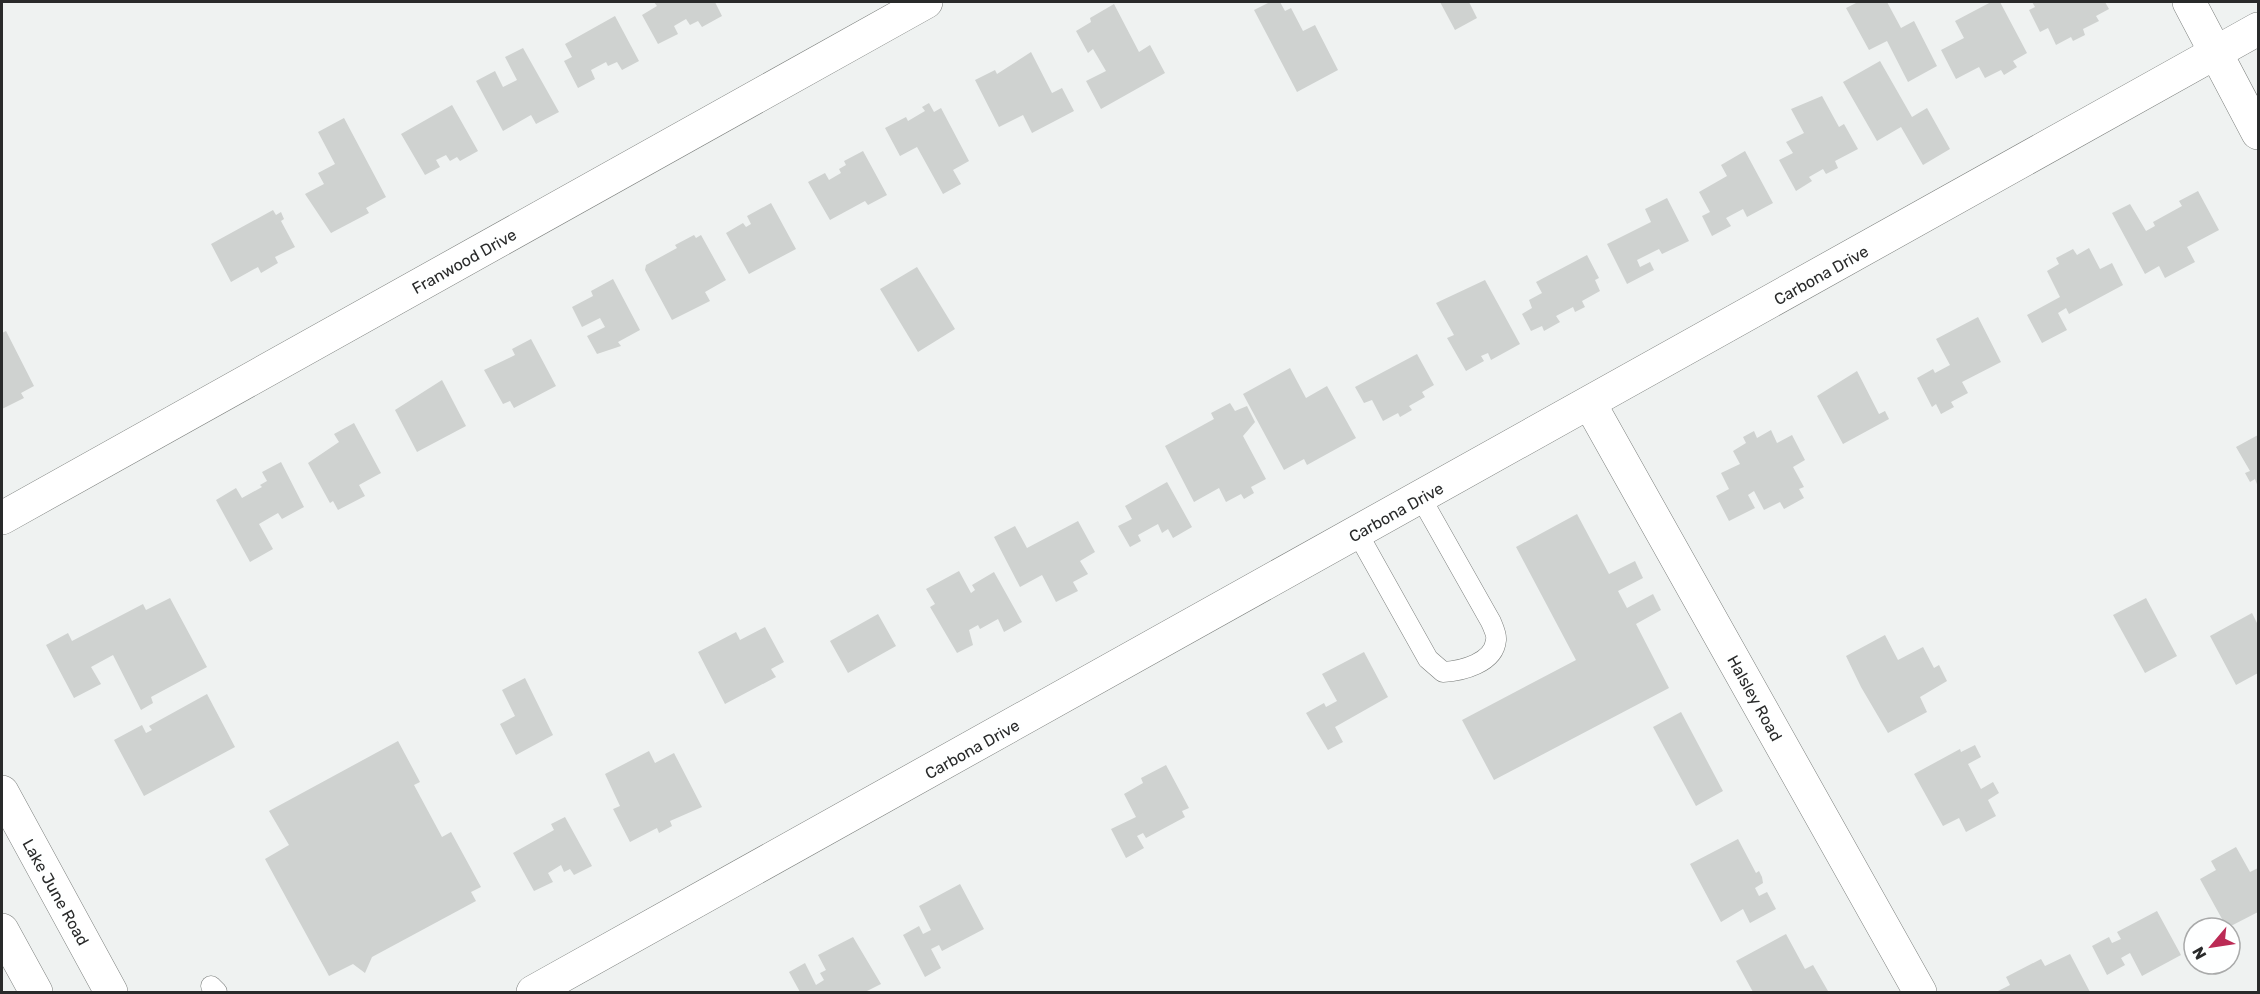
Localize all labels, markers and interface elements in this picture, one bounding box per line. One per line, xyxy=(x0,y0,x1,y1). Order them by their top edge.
street label: Franwood Drive xyxy=(409,225,520,298)
street label: Carbona Drive xyxy=(1771,242,1872,309)
street label: Carbona Drive xyxy=(1346,479,1447,546)
street label: Halsley Road xyxy=(1723,652,1786,744)
street label: Carbona Drive xyxy=(922,716,1023,783)
street label: Lake June Road xyxy=(18,836,93,949)
north arrow xyxy=(2182,916,2242,976)
text: N xyxy=(2188,943,2210,963)

